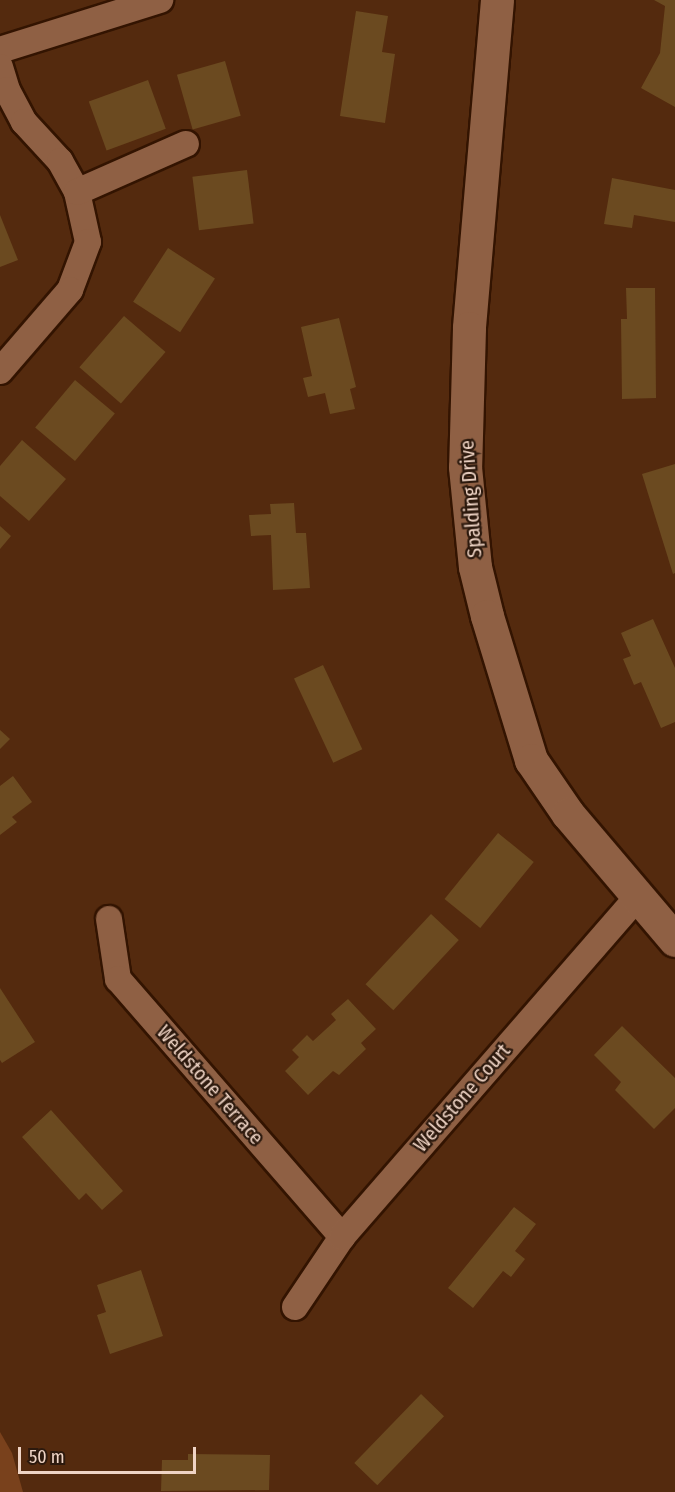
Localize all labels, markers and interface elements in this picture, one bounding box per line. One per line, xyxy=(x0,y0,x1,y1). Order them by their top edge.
street label: Spalding Drive xyxy=(455,439,487,559)
street label: Weldstone Terrace xyxy=(152,1020,268,1150)
street label: Weldstone Court xyxy=(409,1039,515,1157)
scale bar xyxy=(21,1435,200,1473)
text: 50 m xyxy=(29,1446,65,1468)

